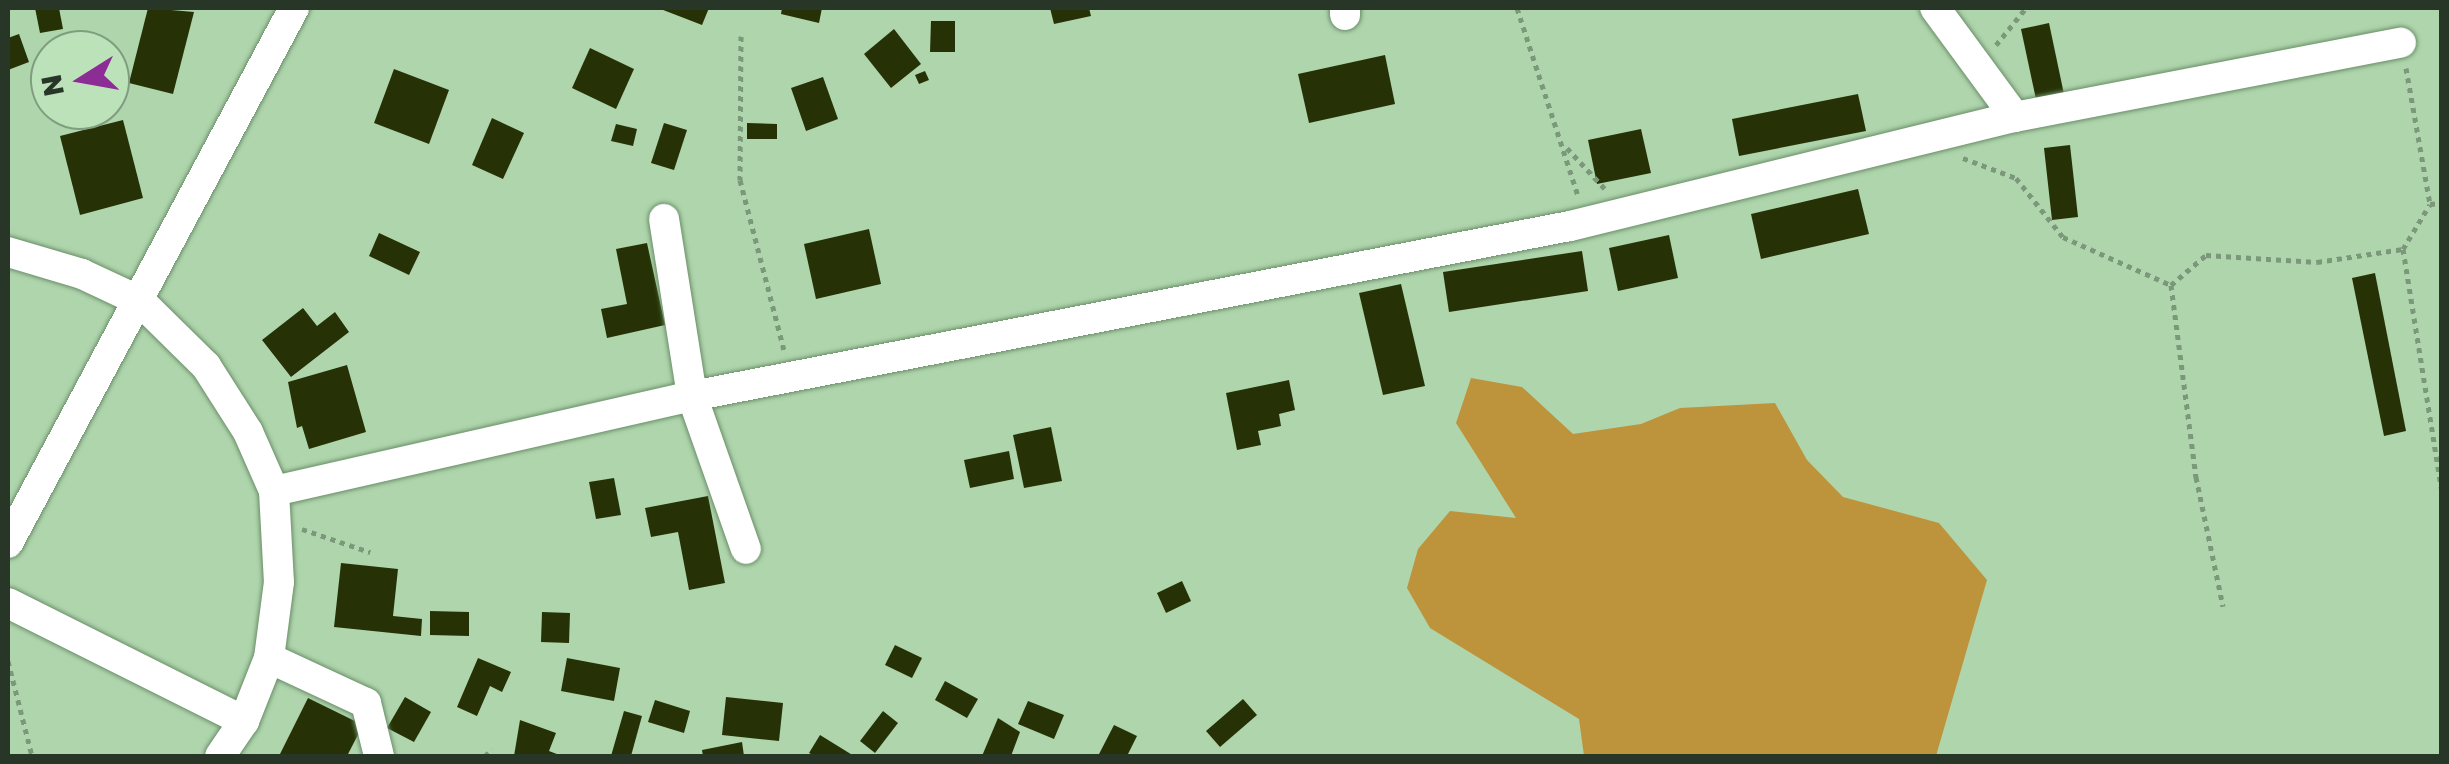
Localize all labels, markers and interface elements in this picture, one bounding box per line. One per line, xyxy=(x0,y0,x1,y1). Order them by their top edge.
north arrow xyxy=(30,30,130,130)
text: N xyxy=(34,72,70,99)

